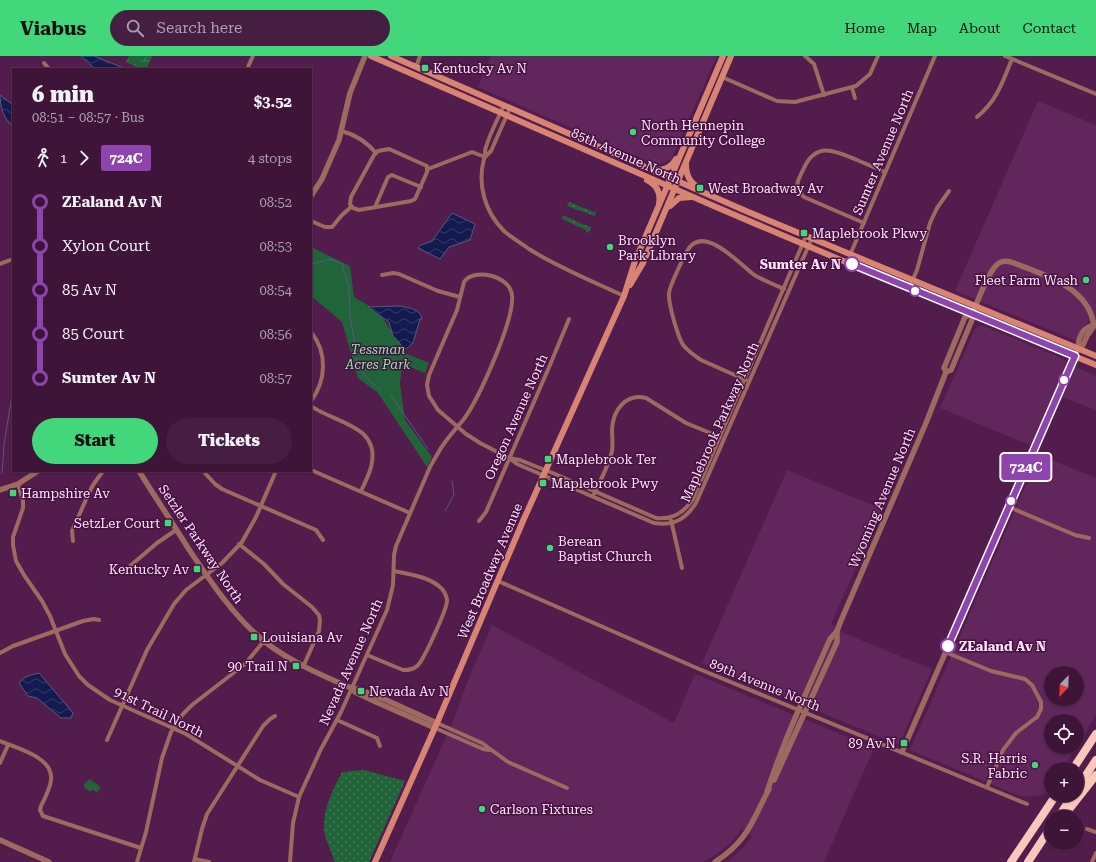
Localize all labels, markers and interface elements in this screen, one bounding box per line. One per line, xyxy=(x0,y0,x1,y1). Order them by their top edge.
search box xyxy=(110,10,390,46)
text: Viabus xyxy=(20,17,86,40)
icon: search xyxy=(124,17,146,39)
text: Search here xyxy=(156,19,242,37)
text: Home xyxy=(844,20,885,36)
text: Map xyxy=(907,20,937,36)
text: About xyxy=(959,20,1001,36)
text: Contact xyxy=(1023,20,1076,36)
place label: Kentucky Av N xyxy=(433,61,527,76)
marker: Kentucky Av N xyxy=(420,63,430,73)
text: 6 min xyxy=(32,82,94,107)
street label: Sumter Avenue North xyxy=(850,86,917,217)
text: $3.52 xyxy=(254,93,292,111)
text: 08:51 – 08:57 · Bus xyxy=(32,110,144,125)
place label: North Hennepin Community College xyxy=(641,118,765,148)
street label: 85th Avenue North xyxy=(569,125,684,187)
marker: North Hennepin Community College xyxy=(628,127,638,137)
icon: walk xyxy=(32,147,54,169)
icon: forward xyxy=(73,147,95,169)
text: 724C xyxy=(109,150,143,166)
text: 1 xyxy=(60,151,67,166)
text: 4 stops xyxy=(248,151,292,166)
place label: West Broadway Av xyxy=(708,181,824,196)
marker: West Broadway Av xyxy=(695,183,705,193)
text: ZEaland Av N xyxy=(62,193,162,211)
text: 08:52 xyxy=(260,195,292,210)
place label: Maplebrook Pkwy xyxy=(812,226,927,241)
marker: Maplebrook Pkwy xyxy=(799,228,809,238)
place label: Brooklyn Park Library xyxy=(618,233,696,263)
text: Xylon Court xyxy=(62,237,150,255)
text: 08:53 xyxy=(260,239,292,254)
marker: Brooklyn Park Library xyxy=(605,242,615,252)
marker: Sumter Av N xyxy=(844,256,860,272)
place label: Sumter Av N xyxy=(760,257,841,272)
place label: Fleet Farm Wash xyxy=(975,273,1079,288)
marker: Fleet Farm Wash xyxy=(1081,275,1091,285)
text: 85 Av N xyxy=(62,281,117,299)
text: 08:54 xyxy=(260,283,292,298)
unlabelled marker xyxy=(909,285,921,297)
text: 85 Court xyxy=(62,325,124,343)
text: 08:56 xyxy=(260,327,292,342)
street label: Maplebrook Parkway North xyxy=(678,339,762,504)
park label: Tessman Acres Park xyxy=(345,342,411,372)
street label: Oregon Avenue North xyxy=(481,351,551,482)
text: Sumter Av N xyxy=(62,369,156,387)
text: 08:57 xyxy=(260,371,292,386)
unlabelled marker xyxy=(1058,374,1070,386)
button: Start xyxy=(32,418,158,464)
button: Tickets xyxy=(166,418,292,464)
street label: Wyoming Avenue North xyxy=(846,425,919,570)
place label: Maplebrook Ter xyxy=(556,452,657,467)
marker: Maplebrook Ter xyxy=(543,454,553,464)
line badge: 724C xyxy=(998,454,1054,480)
text: 724C xyxy=(1009,459,1043,475)
place label: Maplebrook Pwy xyxy=(551,476,659,491)
marker: Maplebrook Pwy xyxy=(538,478,548,488)
street label: Setzler Parkway North xyxy=(156,482,247,607)
place label: Hampshire Av xyxy=(21,486,110,501)
marker: Hampshire Av xyxy=(8,488,18,498)
unlabelled marker xyxy=(1005,495,1017,507)
street label: West Broadway Avenue xyxy=(455,501,525,641)
place label: SetzLer Court xyxy=(74,516,160,531)
marker: SetzLer Court xyxy=(163,518,173,528)
place label: Berean Baptist Church xyxy=(558,534,653,564)
marker: Berean Baptist Church xyxy=(545,543,555,553)
place label: Kentucky Av xyxy=(109,562,189,577)
marker: Kentucky Av xyxy=(192,564,202,574)
street label: Nevada Avenue North xyxy=(316,596,386,728)
place label: Louisiana Av xyxy=(262,630,343,645)
marker: Louisiana Av xyxy=(249,632,259,642)
marker: ZEaland Av N xyxy=(940,638,956,654)
place label: ZEaland Av N xyxy=(959,639,1046,654)
street label: 89th Avenue North xyxy=(707,656,823,714)
place label: 90 Trail N xyxy=(227,659,288,674)
marker: 90 Trail N xyxy=(291,661,301,671)
north arrow xyxy=(1044,666,1084,706)
map controls xyxy=(1044,666,1084,850)
street label: 91st Trail North xyxy=(112,684,207,741)
place label: Nevada Av N xyxy=(369,684,449,699)
marker: Nevada Av N xyxy=(356,686,366,696)
button: locate xyxy=(1044,714,1084,754)
place label: 89 Av N xyxy=(848,736,896,751)
marker: 89 Av N xyxy=(899,738,909,748)
place label: S.R. Harris Fabric xyxy=(961,751,1027,781)
marker: S.R. Harris Fabric xyxy=(1030,760,1040,770)
button: + xyxy=(1044,762,1084,802)
place label: Carlson Fixtures xyxy=(490,802,593,817)
marker: Carlson Fixtures xyxy=(477,804,487,814)
button: − xyxy=(1044,810,1084,850)

